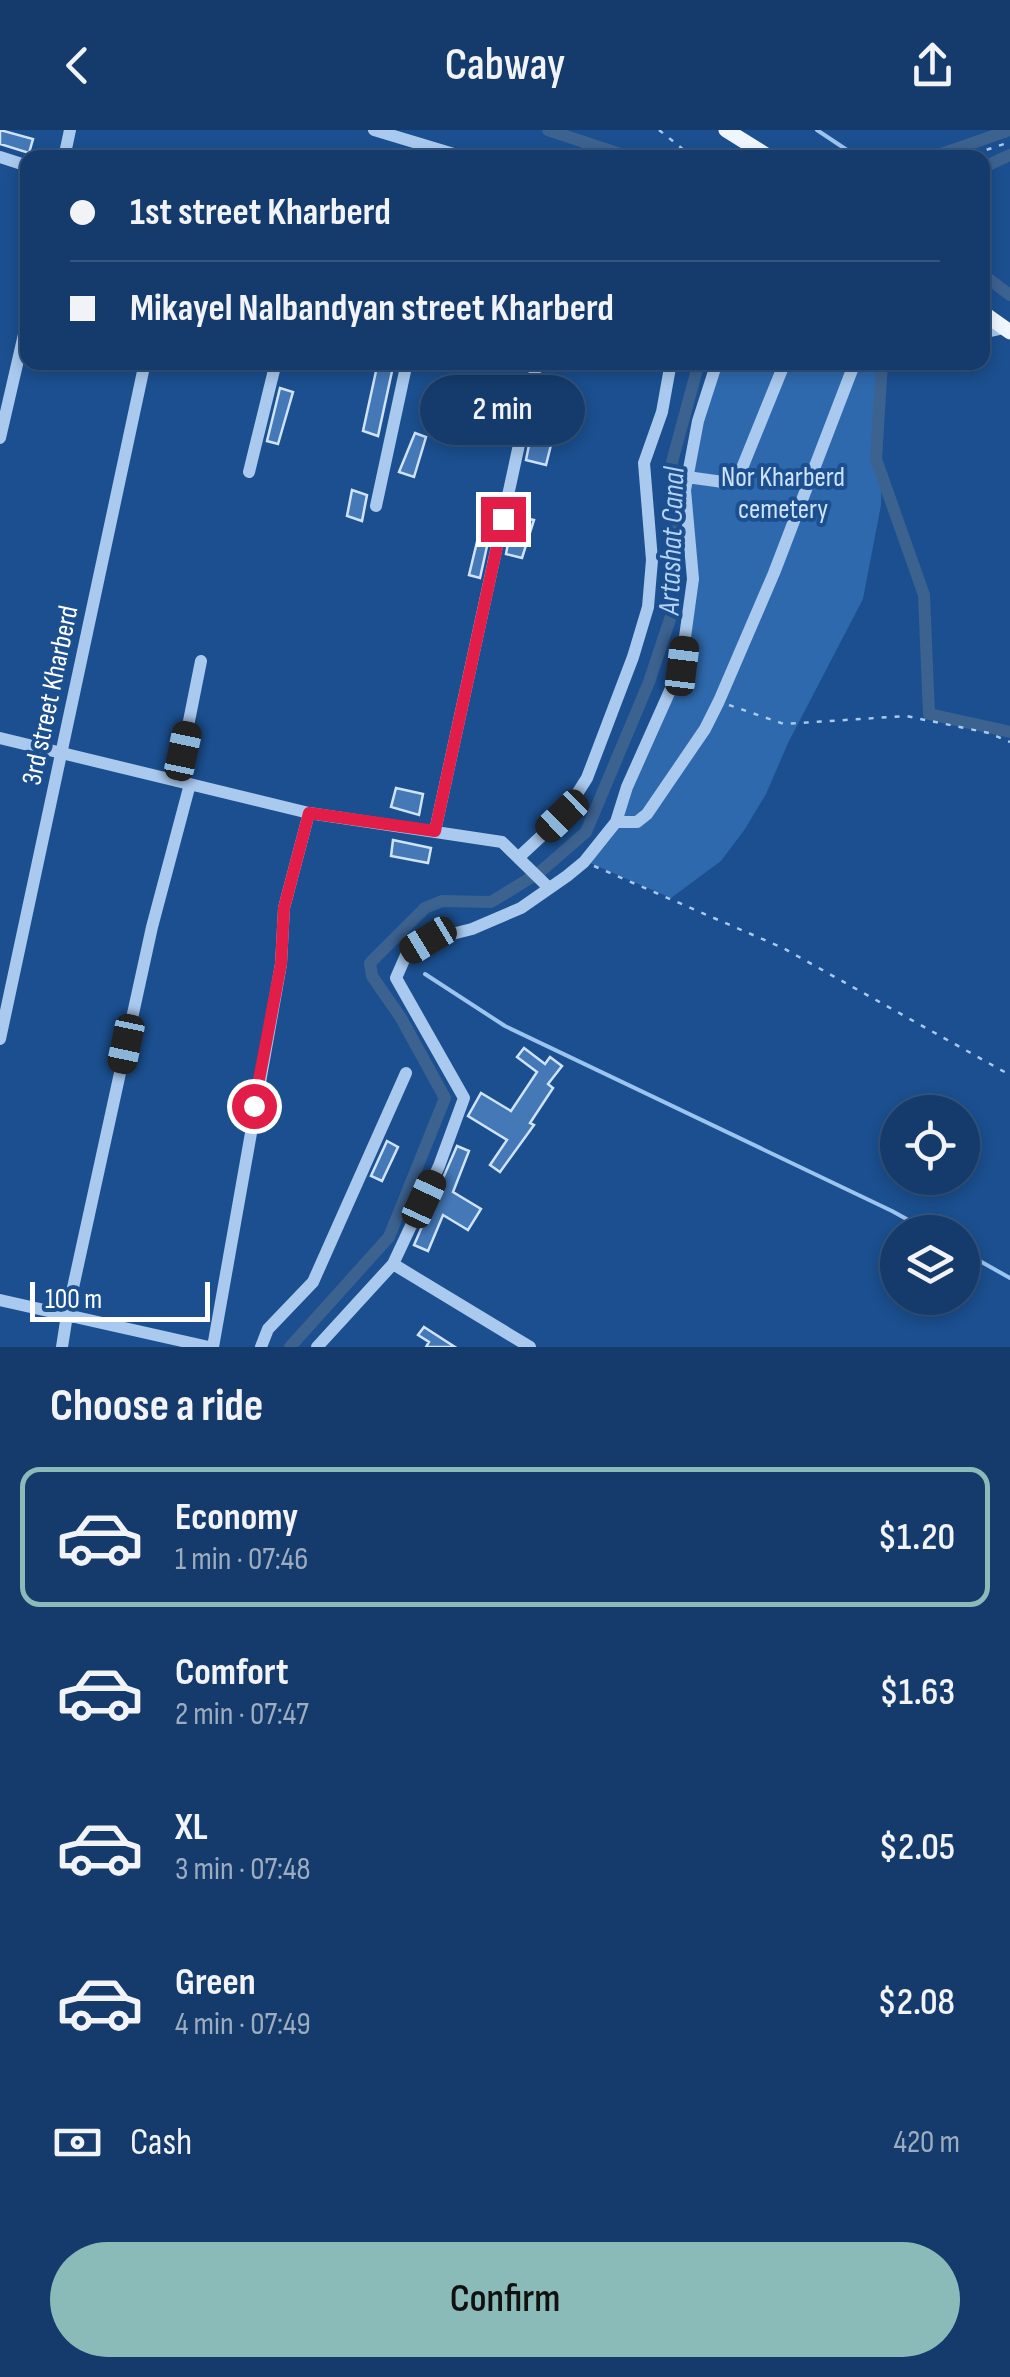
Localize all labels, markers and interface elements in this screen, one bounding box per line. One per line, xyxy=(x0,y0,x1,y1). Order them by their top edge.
icon: back xyxy=(50,38,105,93)
text: Cabway xyxy=(445,38,565,93)
icon: share xyxy=(905,38,960,93)
text: 1st street Kharberd xyxy=(130,190,391,235)
text: Mikayel Nalbandyan street Kharberd xyxy=(130,286,614,331)
callout: 2 min xyxy=(420,374,586,444)
text: 2 min xyxy=(473,390,532,429)
park label: Nor Kharberd cemetery xyxy=(721,461,845,526)
water label: Artashat Canal xyxy=(651,465,693,617)
route end xyxy=(481,497,526,542)
street label: 3rd street Kharberd xyxy=(15,603,86,788)
car xyxy=(663,634,701,698)
car xyxy=(162,719,204,783)
car xyxy=(530,784,594,848)
car xyxy=(395,912,461,968)
car xyxy=(105,1012,147,1076)
route start xyxy=(232,1084,277,1129)
map controls xyxy=(880,1095,980,1315)
button: locate xyxy=(880,1095,980,1195)
car xyxy=(398,1165,450,1233)
button: layers xyxy=(880,1215,980,1315)
scale bar xyxy=(30,1277,210,1322)
text: 100 m xyxy=(45,1283,102,1316)
text: Choose a ride xyxy=(50,1379,263,1434)
icon: car xyxy=(55,1492,145,1582)
text: Economy xyxy=(175,1495,298,1540)
text: $1.20 xyxy=(878,1515,955,1560)
text: 1 min · 07:46 xyxy=(175,1540,308,1579)
icon: car xyxy=(55,1647,145,1737)
text: Comfort xyxy=(175,1650,289,1695)
text: $1.63 xyxy=(879,1670,955,1715)
text: 2 min · 07:47 xyxy=(175,1695,309,1734)
icon: car xyxy=(55,1802,145,1892)
text: XL xyxy=(175,1805,208,1850)
text: $2.05 xyxy=(879,1825,955,1870)
text: 3 min · 07:48 xyxy=(175,1850,311,1889)
icon: car xyxy=(55,1957,145,2047)
text: Green xyxy=(175,1960,256,2005)
text: $2.08 xyxy=(877,1980,955,2025)
text: 4 min · 07:49 xyxy=(175,2005,311,2044)
icon: cash xyxy=(50,2115,105,2170)
text: Cash xyxy=(130,2120,192,2165)
text: 420 m xyxy=(893,2123,960,2162)
button: Confirm xyxy=(50,2242,960,2357)

